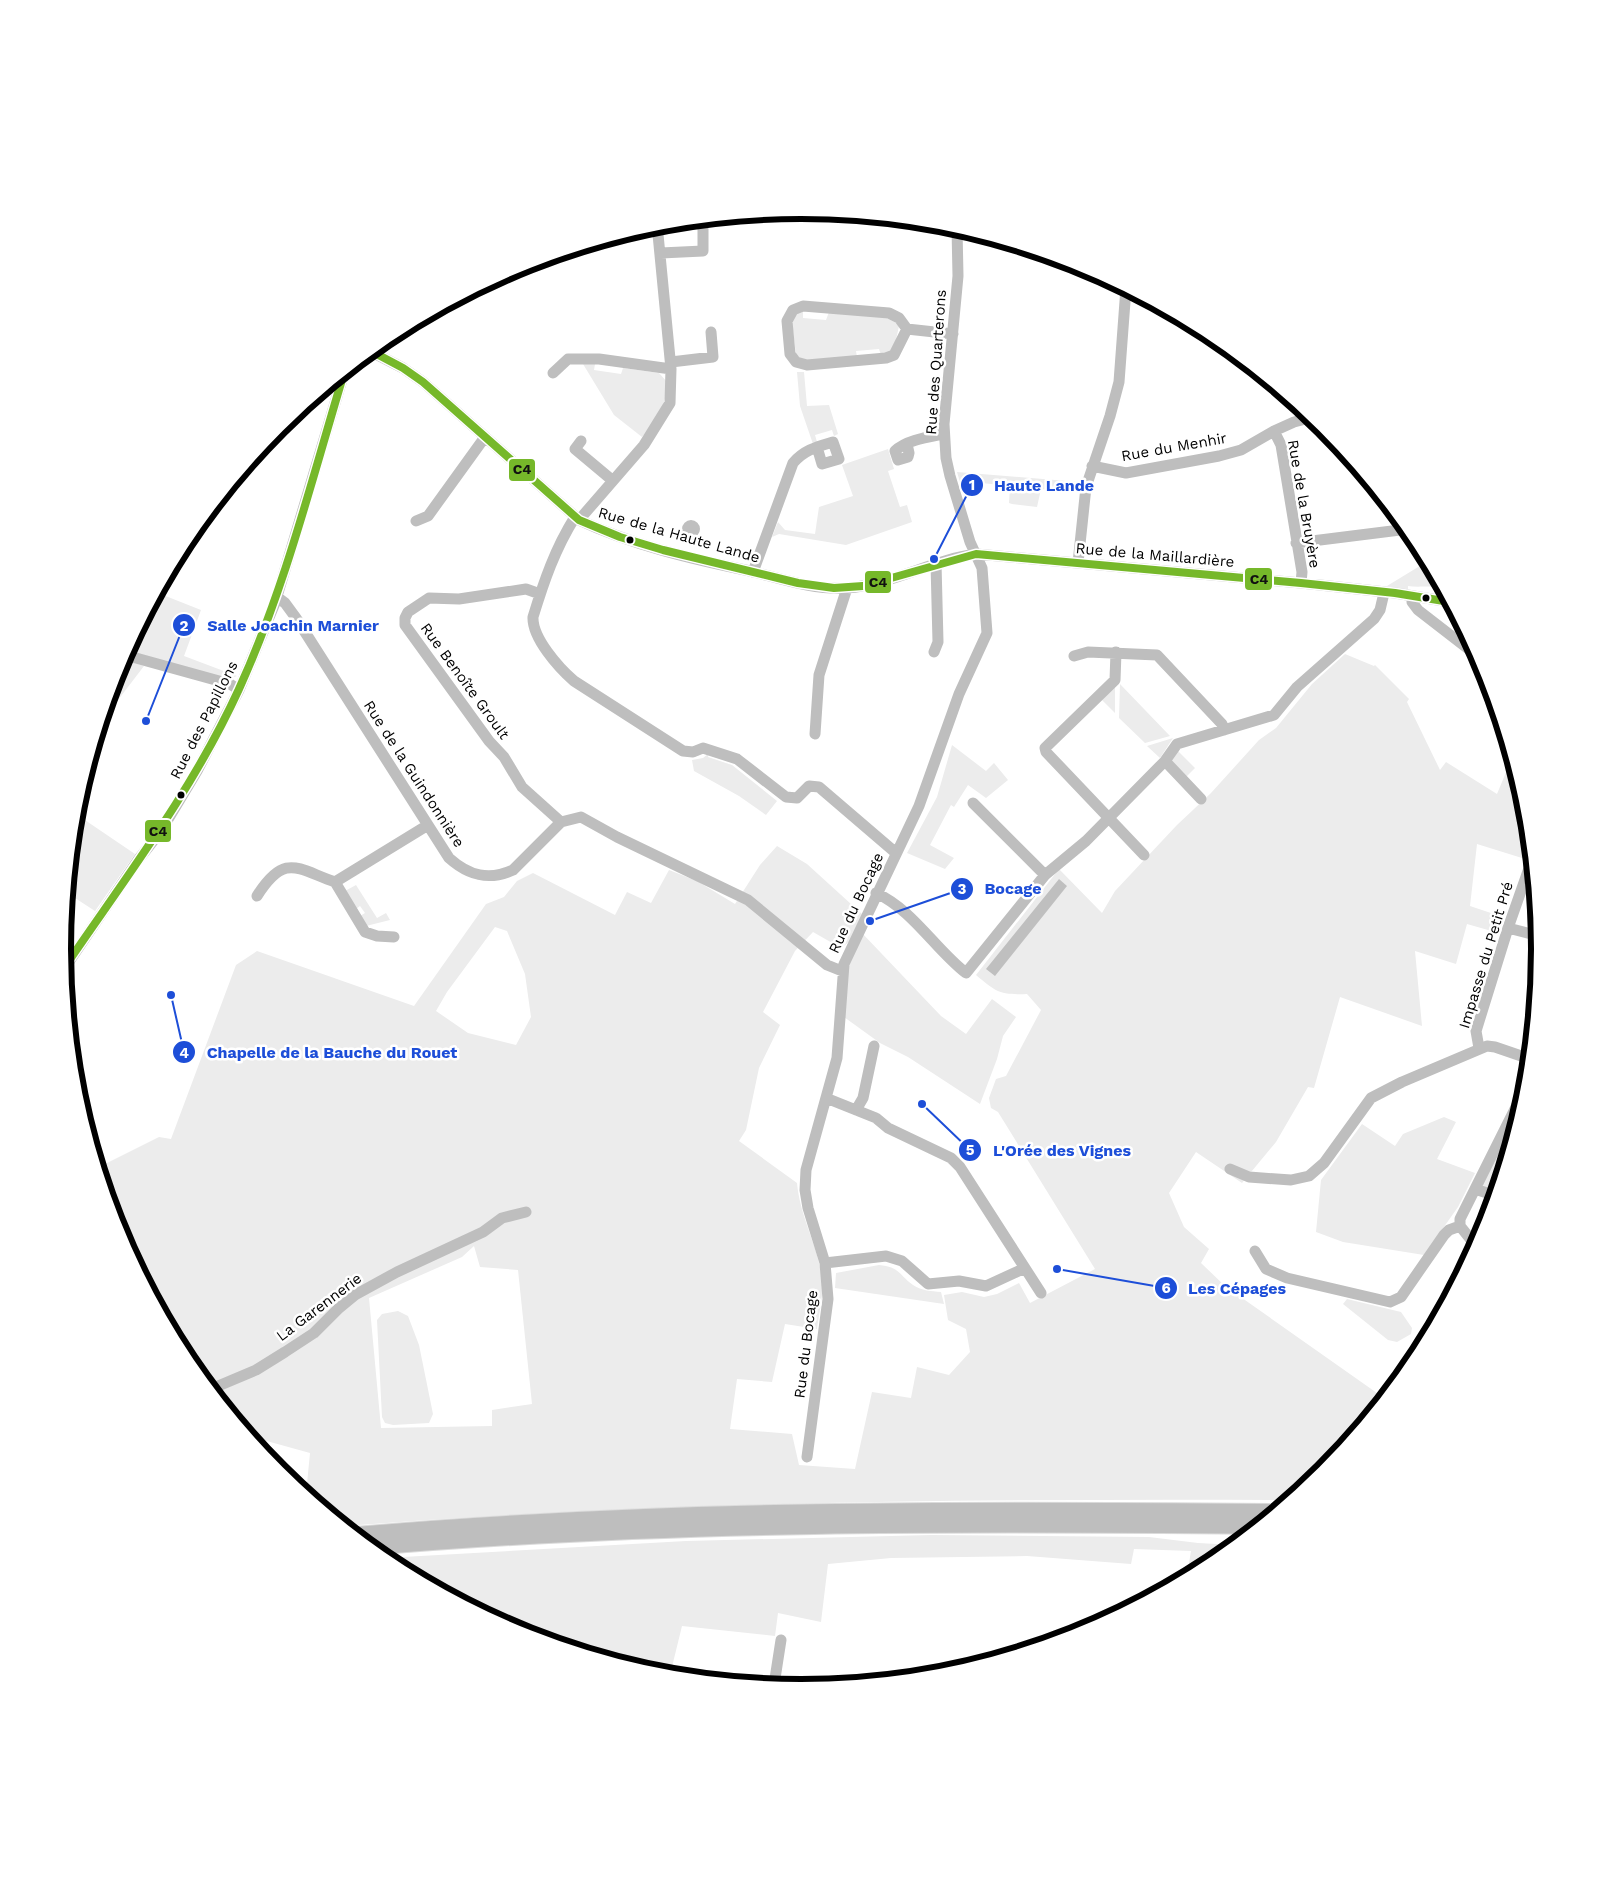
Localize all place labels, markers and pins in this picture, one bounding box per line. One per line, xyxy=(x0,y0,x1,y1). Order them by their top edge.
callout: Haute Lande xyxy=(959,469,1104,500)
unlabelled marker xyxy=(625,535,635,545)
unlabelled marker xyxy=(1421,593,1431,603)
callout: Salle Joachin Marnier xyxy=(172,610,389,641)
unlabelled marker xyxy=(176,790,186,800)
callout: Bocage xyxy=(949,873,1052,904)
callout: Chapelle de la Bauche du Rouet xyxy=(171,1037,467,1068)
callout: L'Orée des Vignes xyxy=(958,1135,1141,1166)
callout: Les Cépages xyxy=(1153,1273,1297,1304)

